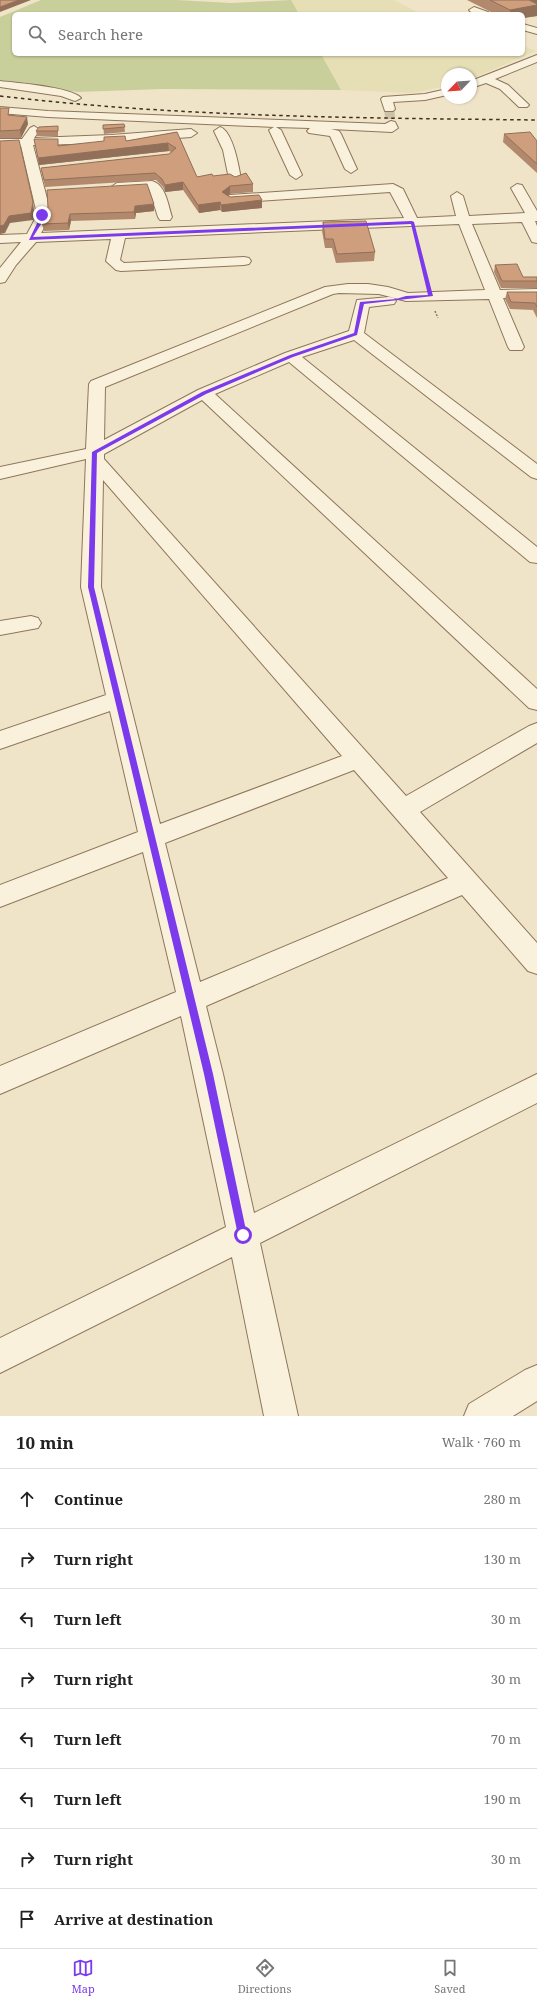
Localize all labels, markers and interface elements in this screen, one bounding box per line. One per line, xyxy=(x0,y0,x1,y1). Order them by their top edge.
search box xyxy=(12,12,525,56)
icon: search xyxy=(26,23,48,45)
text: Search here xyxy=(58,24,143,44)
north arrow xyxy=(441,68,477,104)
route end xyxy=(33,206,51,224)
route start xyxy=(234,1226,252,1244)
text: 10 min xyxy=(16,1431,74,1454)
text: Walk · 760 m xyxy=(442,1433,521,1451)
icon: ahead xyxy=(16,1488,38,1510)
text: Continue xyxy=(54,1489,123,1509)
text: 280 m xyxy=(484,1490,521,1508)
icon: right xyxy=(16,1548,38,1570)
text: Turn right xyxy=(54,1549,133,1569)
text: 130 m xyxy=(484,1550,521,1568)
icon: left xyxy=(16,1608,38,1630)
text: Turn left xyxy=(54,1609,122,1629)
text: 30 m xyxy=(491,1610,521,1628)
icon: right xyxy=(16,1668,38,1690)
text: Turn right xyxy=(54,1669,133,1689)
text: 30 m xyxy=(491,1670,521,1688)
icon: left xyxy=(16,1728,38,1750)
text: Turn left xyxy=(54,1729,122,1749)
text: 70 m xyxy=(491,1730,521,1748)
icon: left xyxy=(16,1788,38,1810)
text: Turn left xyxy=(54,1789,122,1809)
text: 190 m xyxy=(484,1790,521,1808)
icon: right xyxy=(16,1848,38,1870)
text: Turn right xyxy=(54,1849,133,1869)
text: 30 m xyxy=(491,1850,521,1868)
icon: arrive xyxy=(16,1908,38,1930)
text: Arrive at destination xyxy=(54,1909,213,1929)
tab: Map xyxy=(71,1957,95,1996)
tab: Directions xyxy=(238,1957,291,1996)
tab: Saved xyxy=(434,1957,466,1996)

